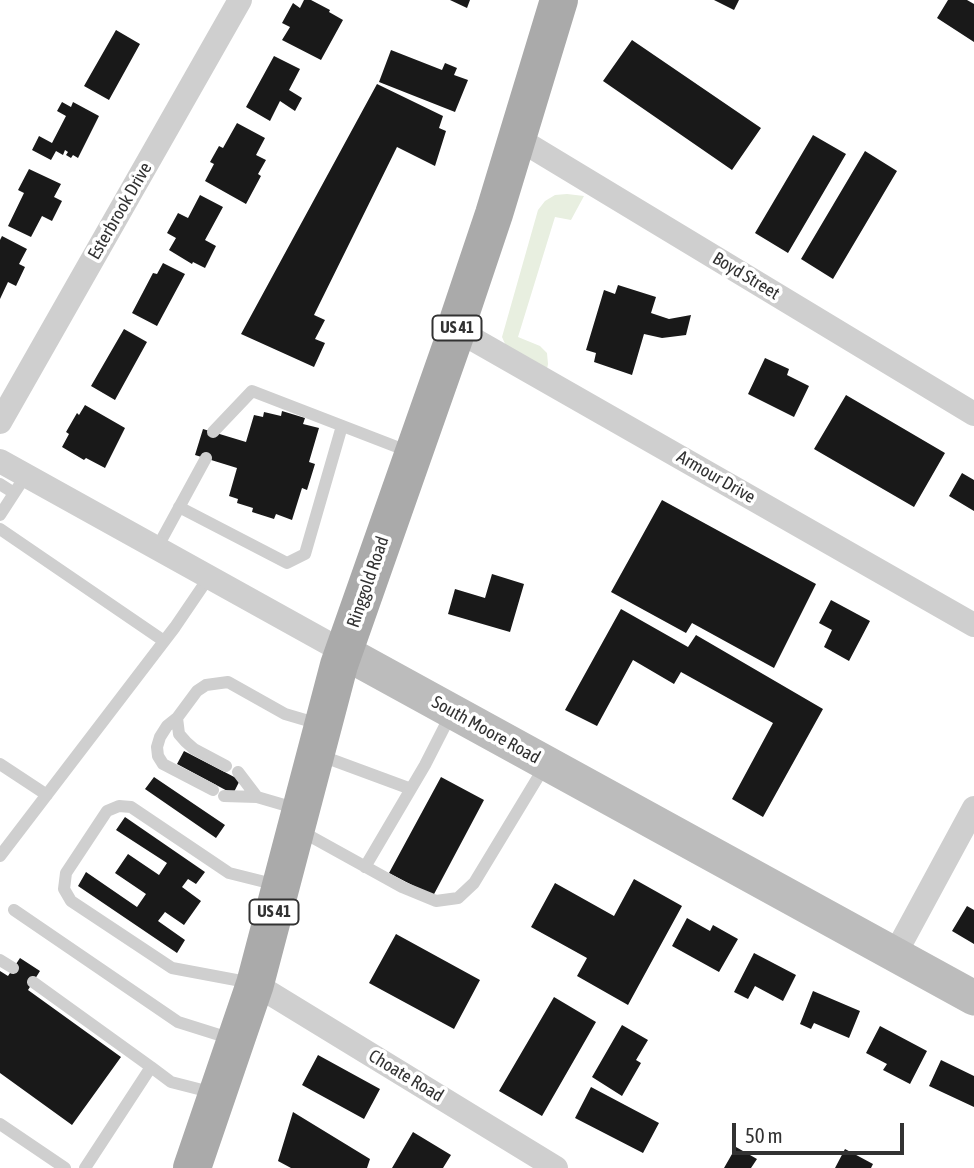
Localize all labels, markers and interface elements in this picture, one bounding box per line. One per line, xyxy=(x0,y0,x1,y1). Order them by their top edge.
street label: Esterbrook Drive xyxy=(83,159,157,263)
street label: Boyd Street xyxy=(708,248,784,304)
road number: US 41 xyxy=(433,316,482,340)
street label: Armour Drive xyxy=(673,446,759,508)
street label: Ringgold Road xyxy=(342,534,394,630)
street label: South Moore Road xyxy=(428,691,544,769)
road number: US 41 xyxy=(250,900,298,924)
street label: Choate Road xyxy=(365,1045,447,1107)
scale bar xyxy=(736,1108,908,1152)
text: 50 m xyxy=(745,1123,783,1147)

